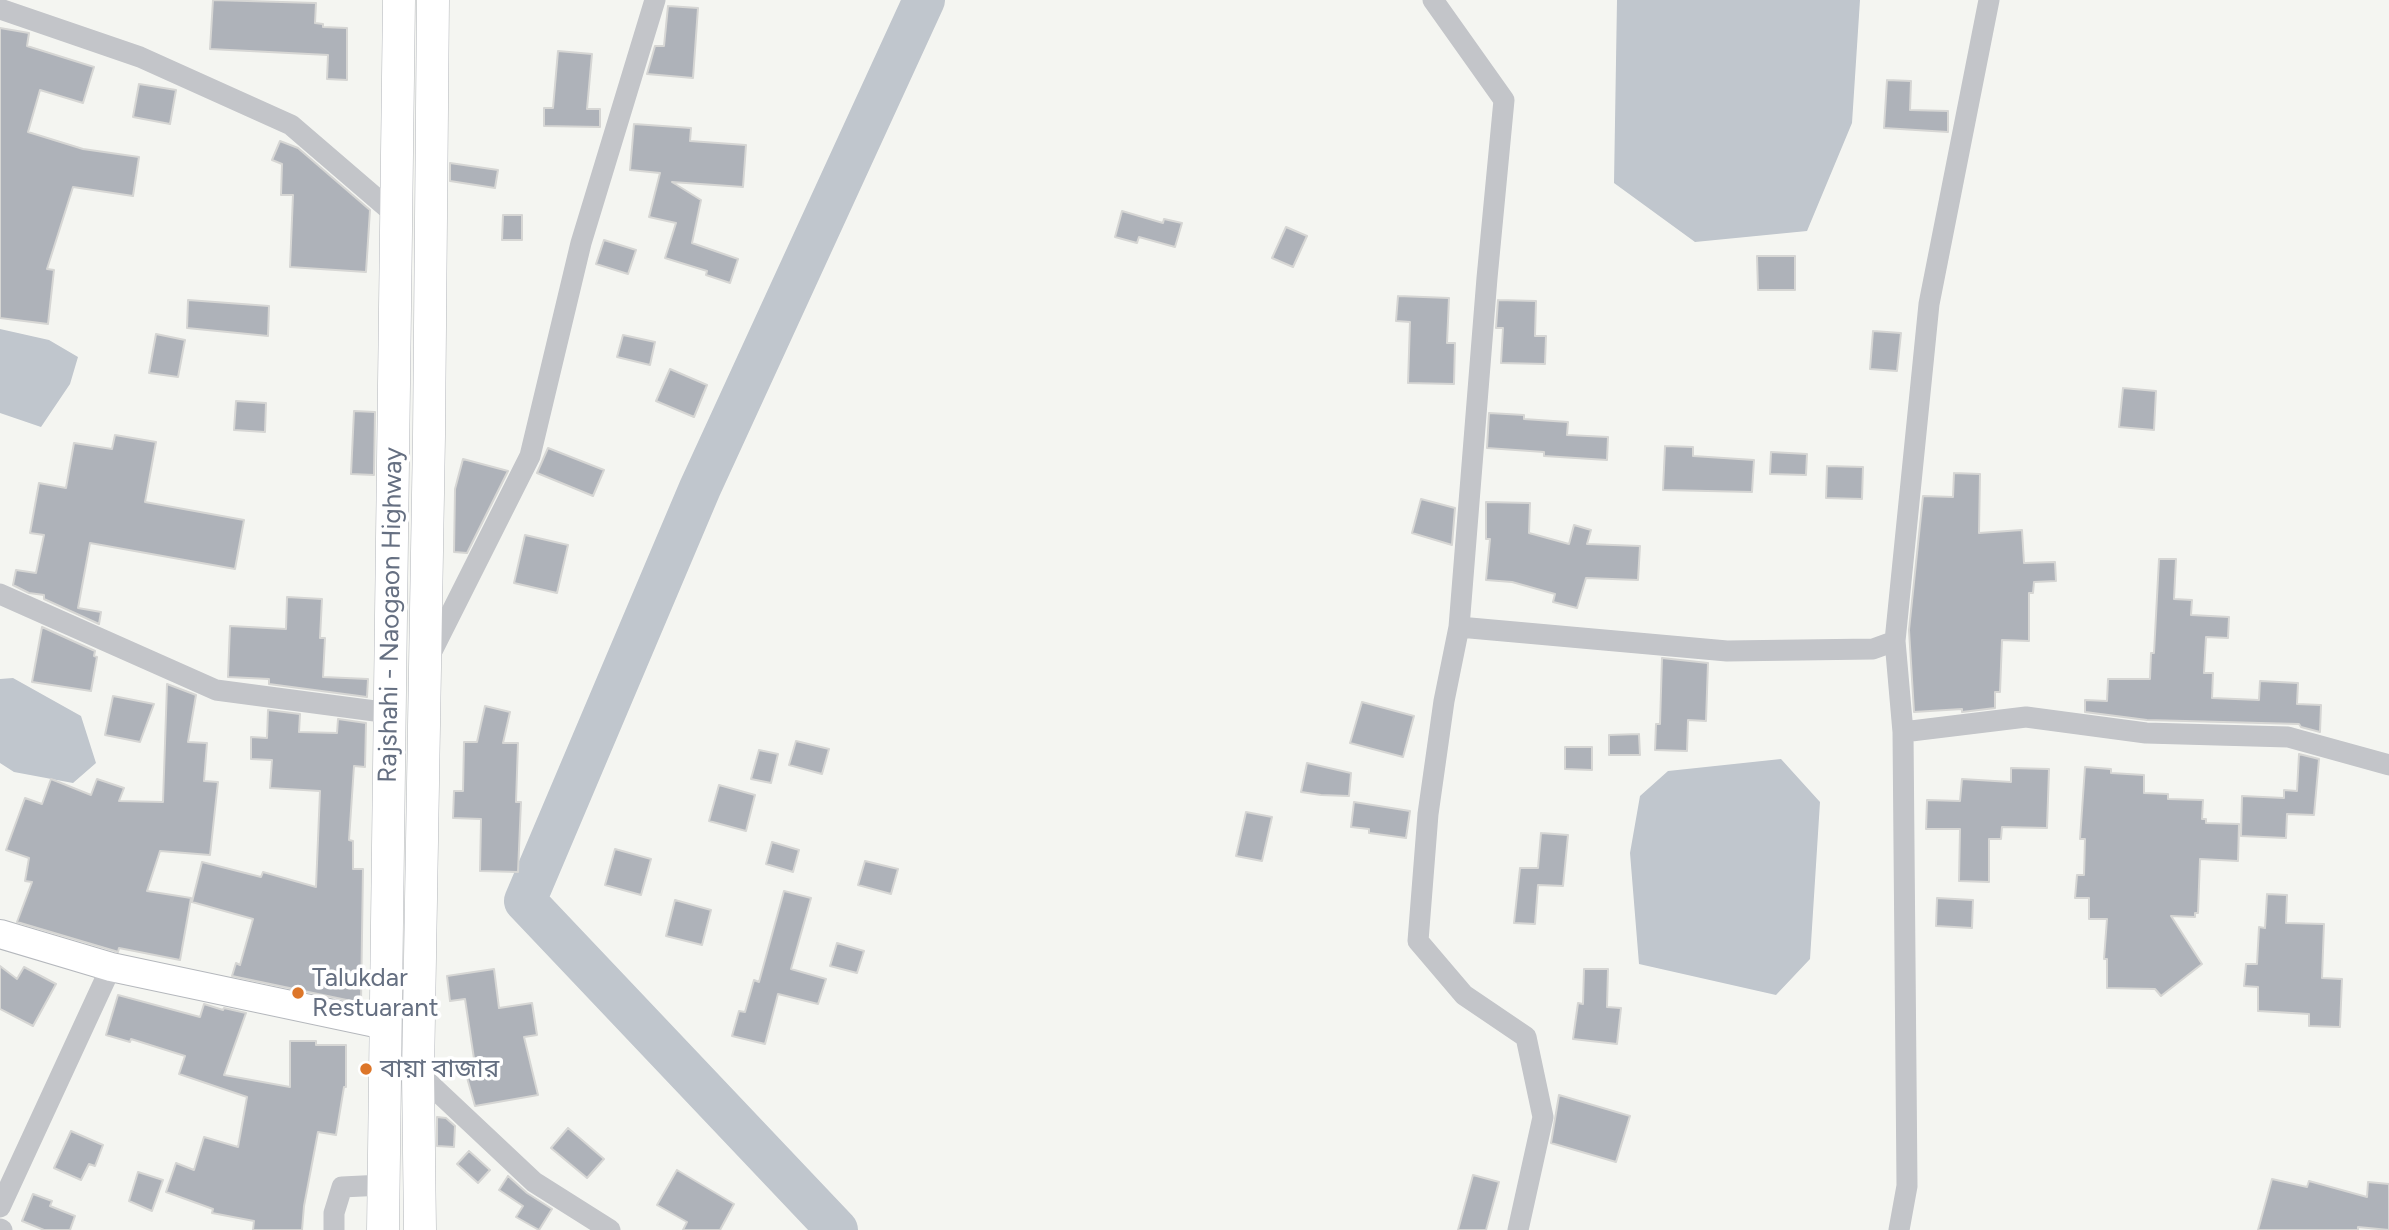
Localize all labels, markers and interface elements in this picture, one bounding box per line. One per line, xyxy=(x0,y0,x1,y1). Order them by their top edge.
street label: Rajshahi - Naogaon Highway xyxy=(372,447,410,783)
place label: Talukdar Restuarant xyxy=(312,962,439,1024)
marker: Talukdar Restuarant xyxy=(290,985,306,1001)
place label: বায়া বাজার xyxy=(380,1053,499,1085)
marker: বায়া বাজার xyxy=(358,1061,374,1077)

